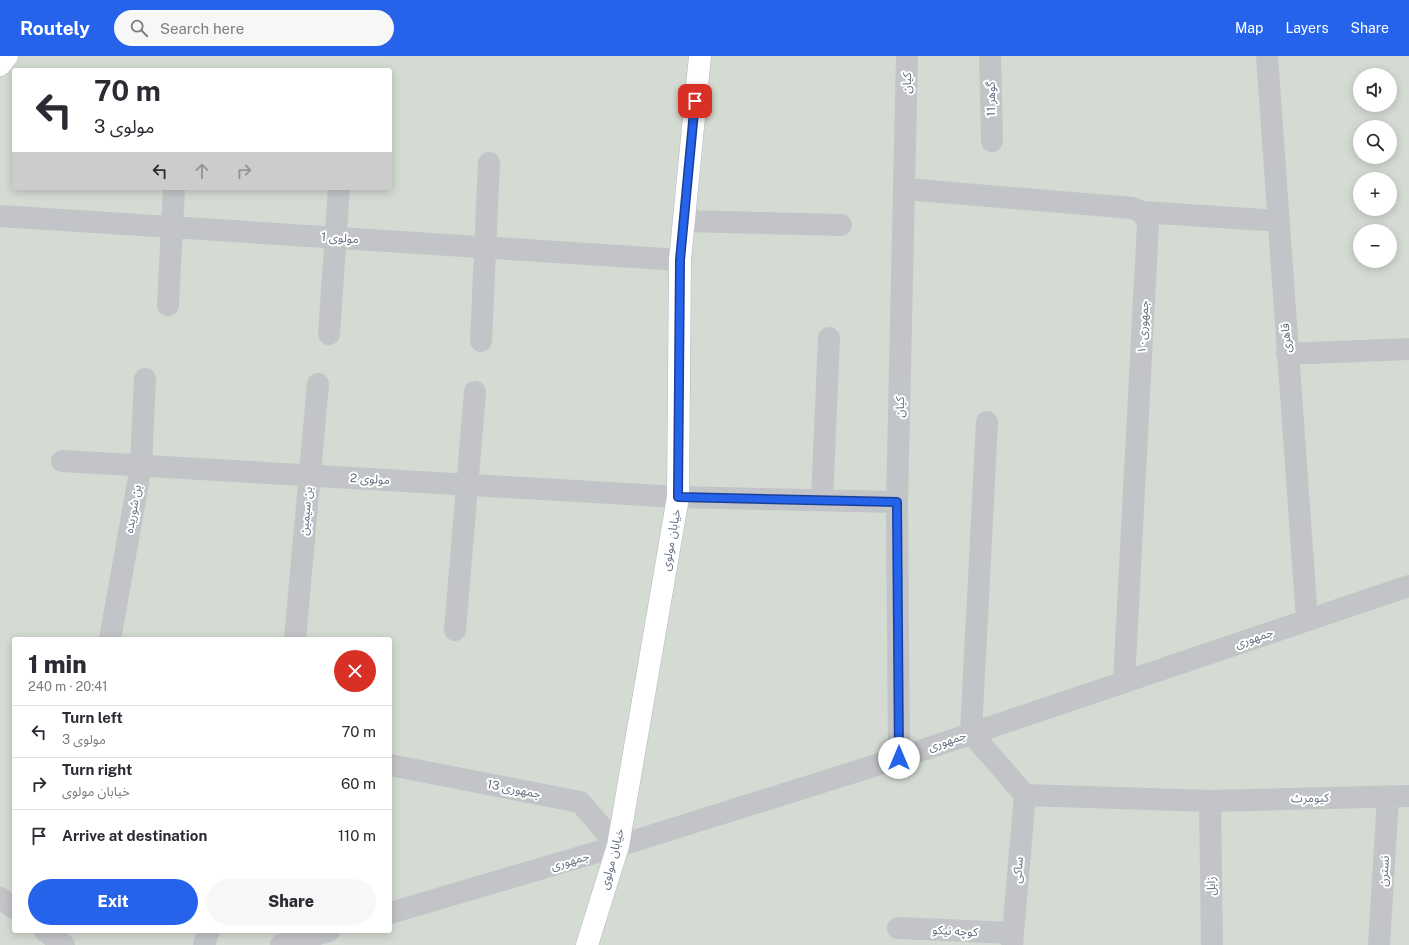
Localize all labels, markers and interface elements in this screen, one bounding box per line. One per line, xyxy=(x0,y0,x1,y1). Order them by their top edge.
search box xyxy=(114,10,394,46)
text: Routely xyxy=(20,17,90,39)
icon: search xyxy=(128,17,150,39)
text: Search here xyxy=(160,20,244,37)
text: Map xyxy=(1235,20,1263,36)
text: Layers xyxy=(1285,20,1329,36)
text: Share xyxy=(1351,20,1389,36)
map controls xyxy=(1353,68,1397,268)
button: sound xyxy=(1353,68,1397,112)
street label: کیان xyxy=(900,71,914,94)
text: 70 m xyxy=(94,74,161,107)
street label: گوهر 11 xyxy=(984,80,998,117)
icon: left xyxy=(28,84,80,136)
pin xyxy=(678,84,712,118)
icon: arrive xyxy=(684,90,706,112)
text: مولوی 3 xyxy=(94,116,155,137)
button: search xyxy=(1353,120,1397,164)
icon: left xyxy=(149,160,171,182)
icon: ahead xyxy=(191,160,213,182)
icon: right xyxy=(233,160,255,182)
button: + xyxy=(1353,172,1397,216)
button: − xyxy=(1353,224,1397,268)
street label: مولوی 1 xyxy=(321,230,359,246)
street label: جمهوری۱۰ xyxy=(1135,300,1151,354)
street label: قاهری xyxy=(1278,323,1294,353)
street label: کیان xyxy=(893,395,907,418)
street label: مولوی 2 xyxy=(350,471,390,487)
street label: بن شوریده xyxy=(122,484,144,534)
street label: بن سیمین xyxy=(297,486,315,536)
street label: خیابان مولوی xyxy=(659,508,683,572)
street label: جمهوری xyxy=(1233,625,1275,651)
text: 1 min xyxy=(28,650,87,678)
button: close xyxy=(334,650,376,692)
text: 240 m · 20:41 xyxy=(28,679,108,694)
text: Turn left xyxy=(62,709,123,726)
icon: left xyxy=(28,721,50,743)
text: 70 m xyxy=(341,723,376,740)
street label: جمهوری xyxy=(926,728,968,754)
text: مولوی 3 xyxy=(62,732,106,747)
position arrow xyxy=(878,737,920,779)
text: Turn right xyxy=(62,761,132,778)
icon: right xyxy=(28,773,50,795)
text: 60 m xyxy=(341,775,376,792)
street label: جمهوری 13 xyxy=(486,777,542,801)
text: خیابان مولوی xyxy=(62,784,130,799)
street label: کیومرث xyxy=(1291,791,1330,805)
icon: arrive xyxy=(28,825,50,847)
text: Arrive at destination xyxy=(62,827,207,844)
text: 110 m xyxy=(338,827,376,844)
street label: خیابان مولوی xyxy=(597,827,627,891)
street label: جمهوری xyxy=(549,849,591,873)
street label: نسترن xyxy=(1376,855,1392,887)
street label: ساکی xyxy=(1010,856,1026,884)
street label: زابل xyxy=(1204,876,1218,896)
button: Exit xyxy=(28,879,198,925)
button: Share xyxy=(206,879,376,925)
street label: کوچه نیکو xyxy=(932,923,979,940)

